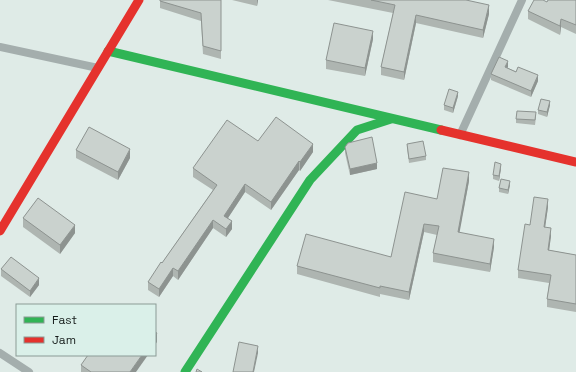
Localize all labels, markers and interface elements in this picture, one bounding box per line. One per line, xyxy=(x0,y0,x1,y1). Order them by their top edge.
legend xyxy=(16,304,156,356)
text: Fast xyxy=(52,312,77,328)
text: Jam xyxy=(52,332,76,348)

